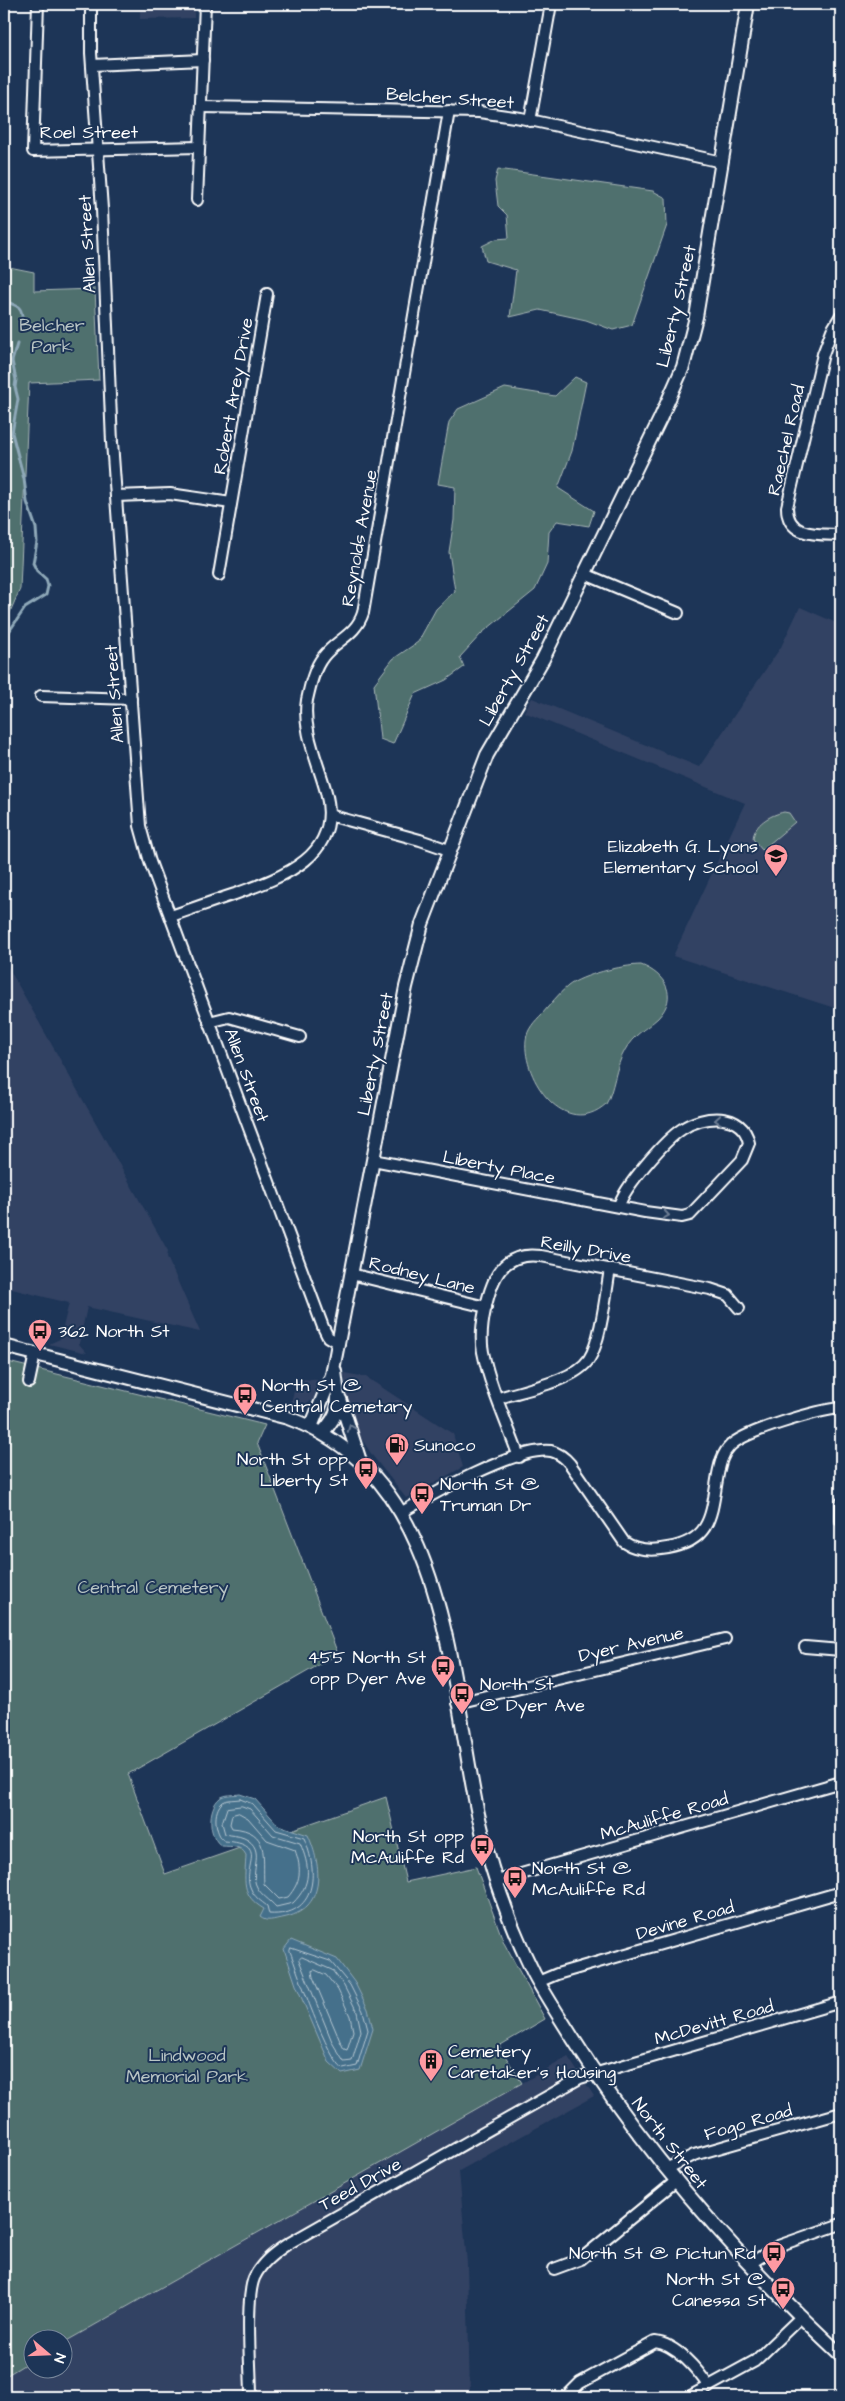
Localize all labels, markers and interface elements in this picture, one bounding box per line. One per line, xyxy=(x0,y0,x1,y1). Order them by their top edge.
street label: Belcher Street xyxy=(385,82,515,115)
street label: Roel Street xyxy=(40,120,139,145)
street label: Allen Street xyxy=(72,193,103,294)
street label: Liberty Street xyxy=(650,242,704,370)
park label: Belcher Park xyxy=(19,313,85,359)
street label: Robert Arey Drive xyxy=(207,315,261,477)
street label: Raechel Road xyxy=(762,382,811,498)
street label: Reynolds Avenue xyxy=(335,468,385,609)
street label: Liberty Street xyxy=(473,609,557,731)
street label: Allen Street xyxy=(99,643,130,744)
place label: Elizabeth G. Lyons Elementary School xyxy=(604,834,758,881)
school or university icon: Elizabeth G. Lyons Elementary School xyxy=(763,843,789,877)
street label: Liberty Street xyxy=(351,990,401,1118)
street label: Allen Street xyxy=(218,1025,275,1126)
one-way arrow xyxy=(714,1114,722,1125)
street label: Liberty Place xyxy=(440,1144,557,1192)
one-way arrow xyxy=(663,1209,671,1220)
street label: Reilly Drive xyxy=(539,1229,633,1271)
street label: Rodney Lane xyxy=(366,1250,478,1302)
bus stop icon: 362 North St xyxy=(27,1318,53,1352)
place label: 362 North St xyxy=(58,1319,170,1344)
place label: North St @ Central Cemetary xyxy=(262,1373,412,1420)
bus stop icon: North St @ Central Cemetary xyxy=(232,1382,258,1416)
one-way arrow xyxy=(346,1425,356,1433)
fuel station icon: Sunoco xyxy=(384,1432,410,1466)
place label: Sunoco xyxy=(414,1433,475,1458)
place label: North St opp Liberty St xyxy=(237,1447,349,1494)
bus stop icon: North St opp Liberty St xyxy=(353,1456,379,1490)
place label: North St @ Truman Dr xyxy=(440,1472,540,1518)
bus stop icon: North St @ Truman Dr xyxy=(409,1481,435,1515)
park label: Central Cemetery xyxy=(78,1575,229,1601)
street label: Dyer Avenue xyxy=(576,1620,686,1670)
place label: 455 North St opp Dyer Ave xyxy=(307,1645,427,1692)
bus stop icon: 455 North St opp Dyer Ave xyxy=(430,1654,456,1688)
place label: North St @ Dyer Ave xyxy=(480,1672,585,1719)
bus stop icon: North St @ Dyer Ave xyxy=(449,1681,475,1715)
street label: McAuliffe Road xyxy=(597,1786,731,1847)
place label: North St opp McAuliffe Rd xyxy=(351,1824,464,1870)
bus stop icon: North St opp McAuliffe Rd xyxy=(469,1833,495,1867)
place label: North St @ McAuliffe Rd xyxy=(532,1856,645,1902)
bus stop icon: North St @ McAuliffe Rd xyxy=(502,1865,528,1899)
street label: Devine Road xyxy=(633,1895,737,1946)
street label: McDevitt Road xyxy=(652,1994,777,2051)
place label: Cemetery Caretaker's Housing xyxy=(448,2039,616,2086)
park label: Lindwood Memorial Park xyxy=(126,2043,248,2089)
building icon: Cemetery Caretaker's Housing xyxy=(418,2048,444,2082)
street label: North Street xyxy=(626,2092,714,2195)
street label: Fogo Road xyxy=(701,2098,795,2148)
street label: Teed Drive xyxy=(315,2151,406,2217)
bus stop icon: North St @ Pictun Rd xyxy=(761,2240,787,2274)
place label: North St @ Pictun Rd xyxy=(569,2241,756,2266)
place label: North St @ Canessa St xyxy=(666,2267,767,2313)
bus stop icon: North St @ Canessa St xyxy=(770,2276,796,2310)
north arrow xyxy=(22,2328,72,2378)
text: N xyxy=(48,2350,70,2366)

